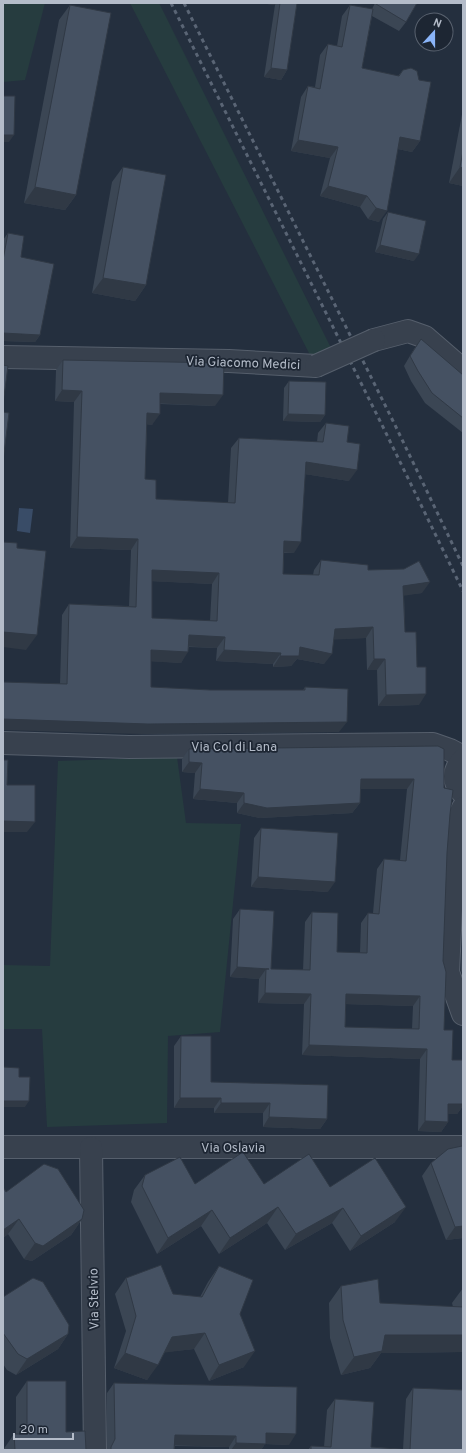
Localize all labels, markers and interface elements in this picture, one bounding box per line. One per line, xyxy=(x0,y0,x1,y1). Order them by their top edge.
north arrow xyxy=(414,12,454,52)
text: N xyxy=(431,16,443,32)
street label: Via Giacomo Medici xyxy=(185,354,300,374)
street label: Via Col di Lana xyxy=(191,740,277,756)
street label: Via Oslavia xyxy=(201,1141,265,1157)
street label: Via Stelvio xyxy=(86,1268,104,1330)
scale bar xyxy=(14,1415,73,1441)
text: 20 m xyxy=(20,1422,48,1438)

